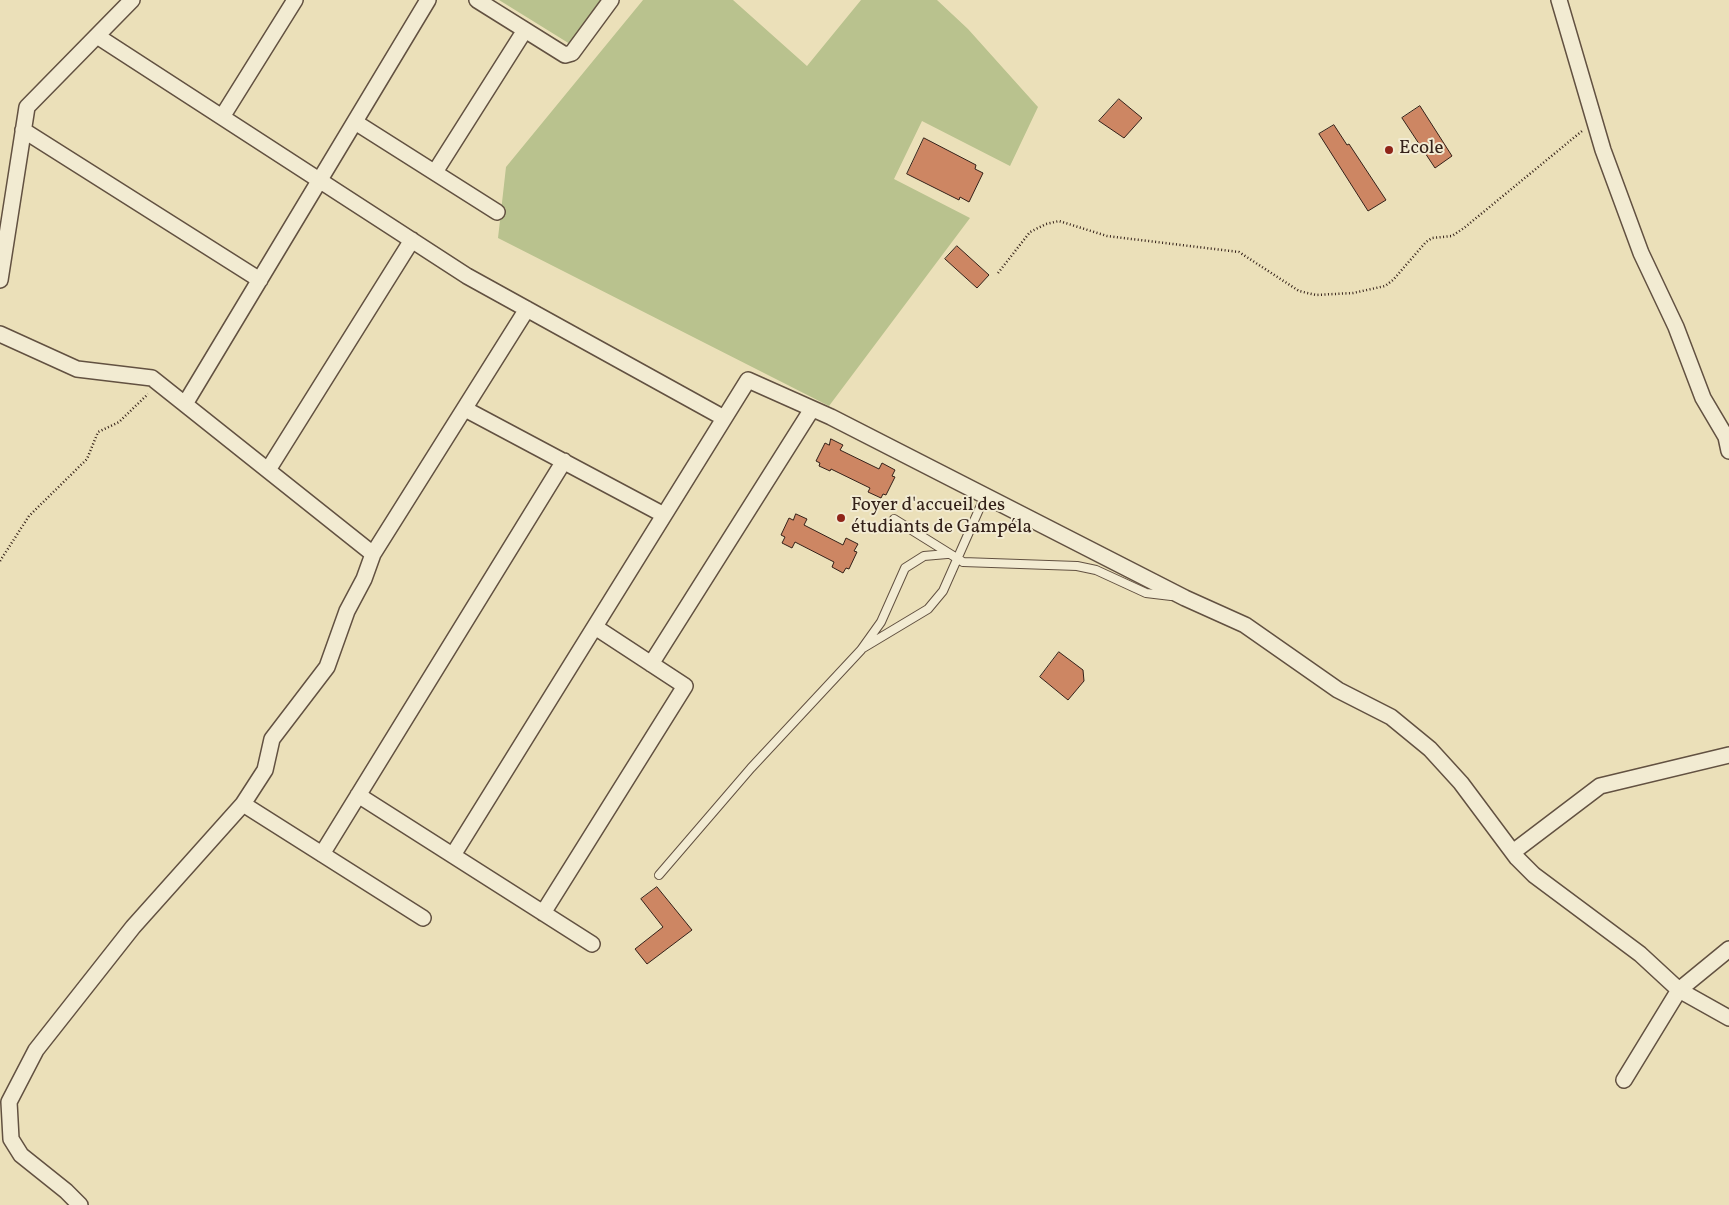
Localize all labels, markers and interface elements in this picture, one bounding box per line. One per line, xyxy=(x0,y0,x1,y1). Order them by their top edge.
place label: Ecole xyxy=(1399,139,1444,161)
marker: Ecole xyxy=(1383,144,1395,156)
place label: Foyer d'accueil des étudiants de Gampéla xyxy=(851,496,1032,540)
marker: Foyer d'accueil des étudiants de Gampéla xyxy=(835,512,847,524)

